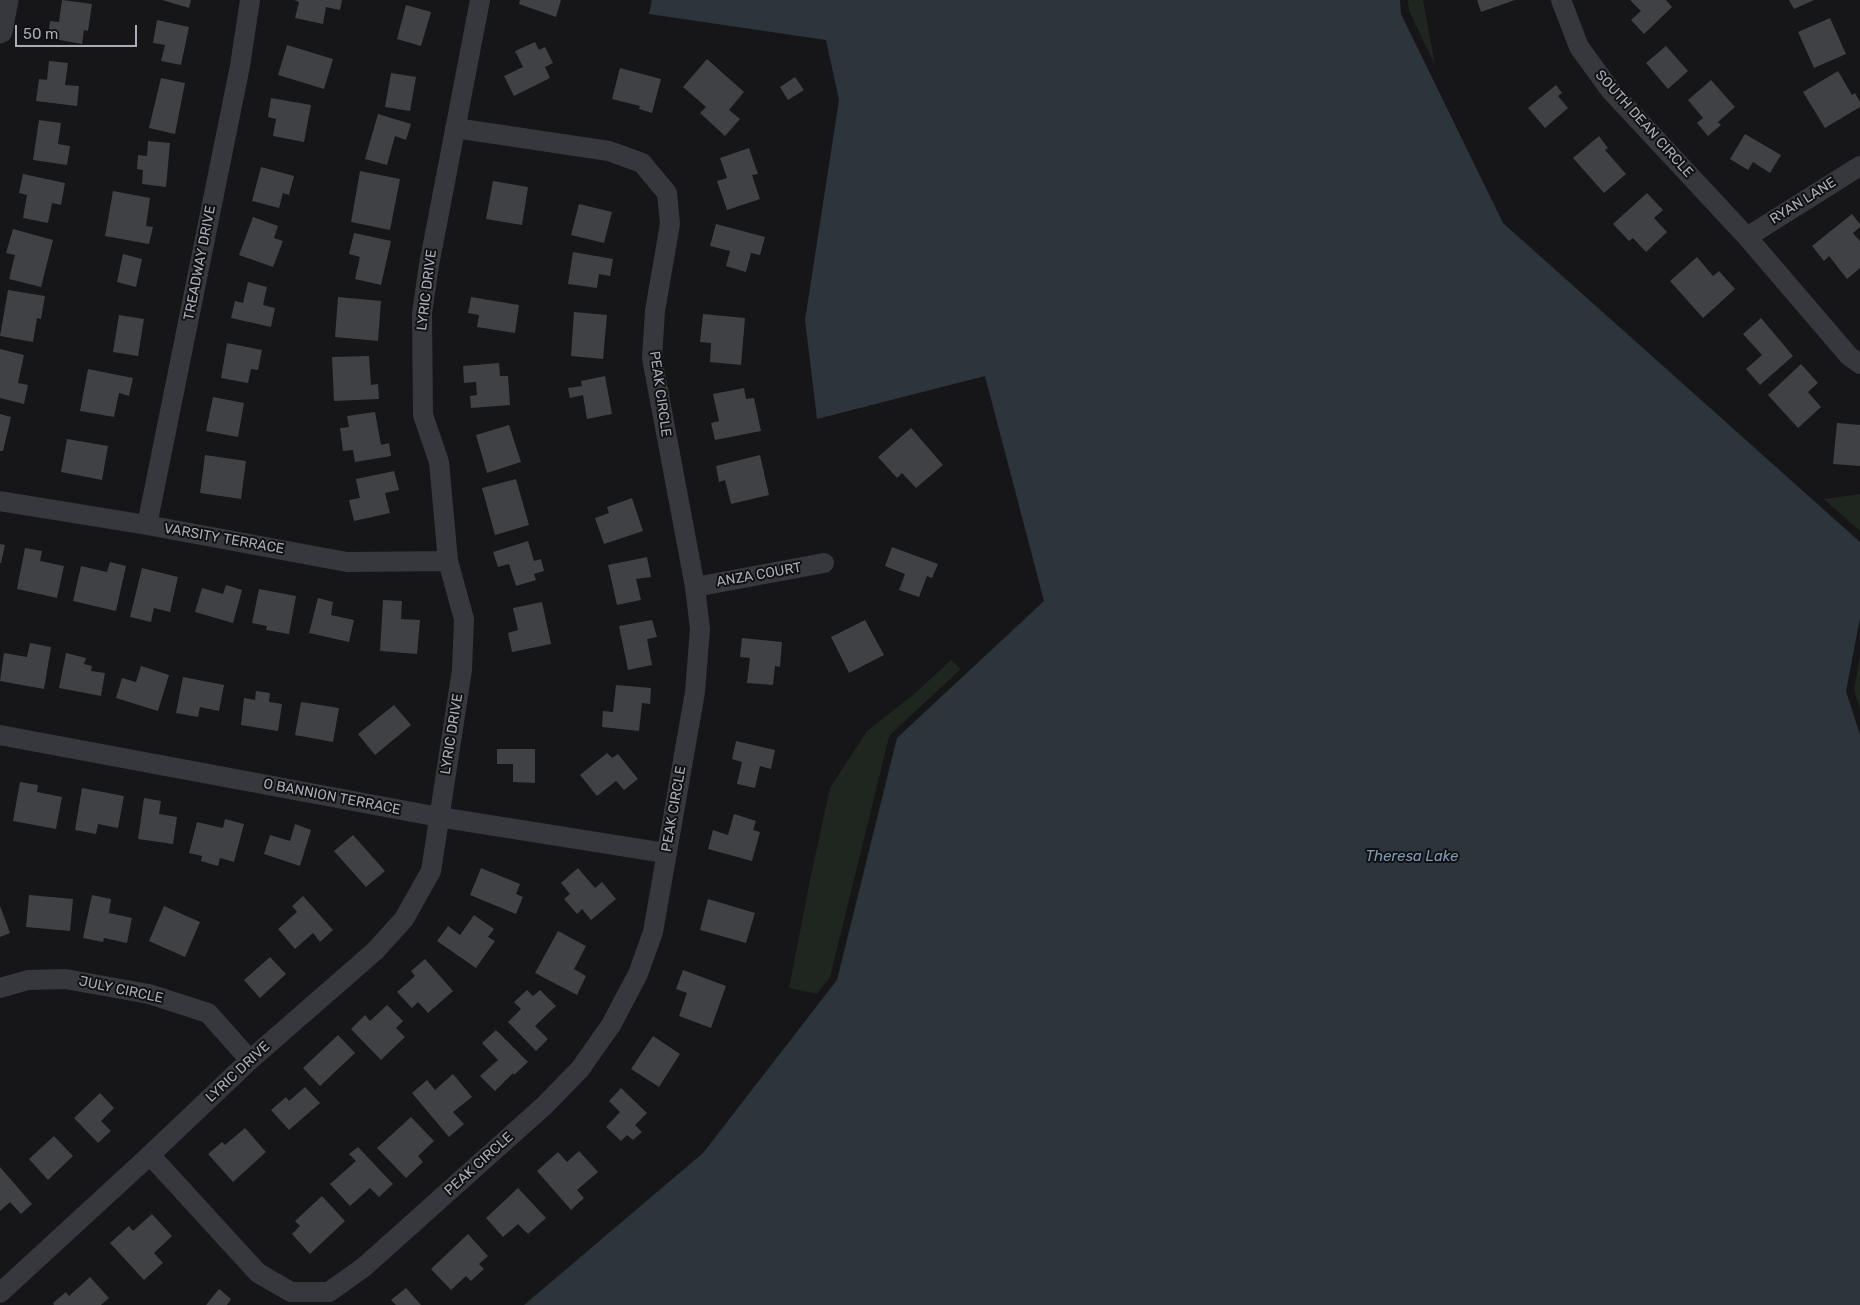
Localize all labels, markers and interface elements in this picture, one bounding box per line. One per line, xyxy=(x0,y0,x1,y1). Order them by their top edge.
scale bar xyxy=(18,15,140,47)
text: 50 m xyxy=(23,25,58,43)
street label: SOUTH DEAN CIRCLE xyxy=(1592,67,1696,181)
street label: RYAN LANE xyxy=(1767,174,1839,228)
street label: TREADWAY DRIVE xyxy=(181,204,219,322)
street label: LYRIC DRIVE xyxy=(414,249,440,331)
street label: PEAK CIRCLE xyxy=(646,350,674,438)
street label: VARSITY TERRACE xyxy=(162,520,286,558)
street label: ANZA COURT xyxy=(715,559,803,591)
street label: LYRIC DRIVE xyxy=(437,692,467,776)
street label: PEAK CIRCLE xyxy=(658,765,690,853)
street label: O BANNION TERRACE xyxy=(262,775,402,819)
water label: Theresa Lake xyxy=(1366,848,1458,866)
street label: JULY CIRCLE xyxy=(77,973,165,1007)
street label: LYRIC DRIVE xyxy=(202,1038,274,1106)
street label: PEAK CIRCLE xyxy=(441,1129,517,1199)

